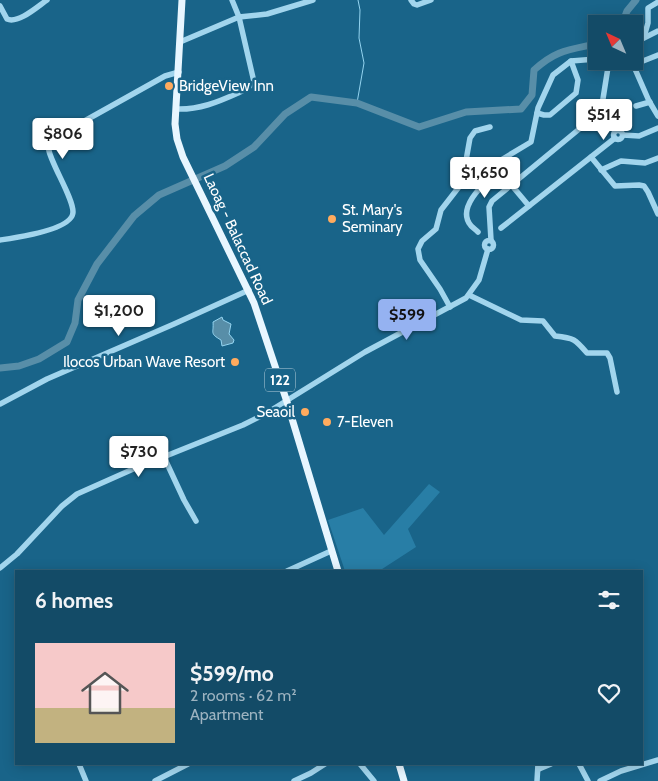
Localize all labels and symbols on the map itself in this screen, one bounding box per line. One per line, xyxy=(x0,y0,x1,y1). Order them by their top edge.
north arrow xyxy=(588,15,642,70)
place label: BridgeView Inn xyxy=(179,77,274,95)
marker: BridgeView Inn xyxy=(163,80,175,92)
pin: $514 xyxy=(574,98,634,141)
pin: $806 xyxy=(33,118,93,160)
pin: $1,650 xyxy=(444,156,526,199)
street label: Laoag - Balaccad Road xyxy=(200,171,276,307)
place label: St. Mary's Seminary xyxy=(342,201,403,236)
marker: St. Mary's Seminary xyxy=(326,213,338,225)
pin: $1,200 xyxy=(78,294,160,337)
pin: $599 xyxy=(377,298,437,341)
place label: Ilocos Urban Wave Resort xyxy=(63,353,225,371)
marker: Ilocos Urban Wave Resort xyxy=(229,356,241,368)
road number: 122 xyxy=(265,368,295,392)
place label: Seaoil xyxy=(256,403,295,421)
marker: Seaoil xyxy=(299,406,311,418)
place label: 7-Eleven xyxy=(337,413,393,431)
marker: 7-Eleven xyxy=(321,416,333,428)
pin: $730 xyxy=(109,436,169,478)

